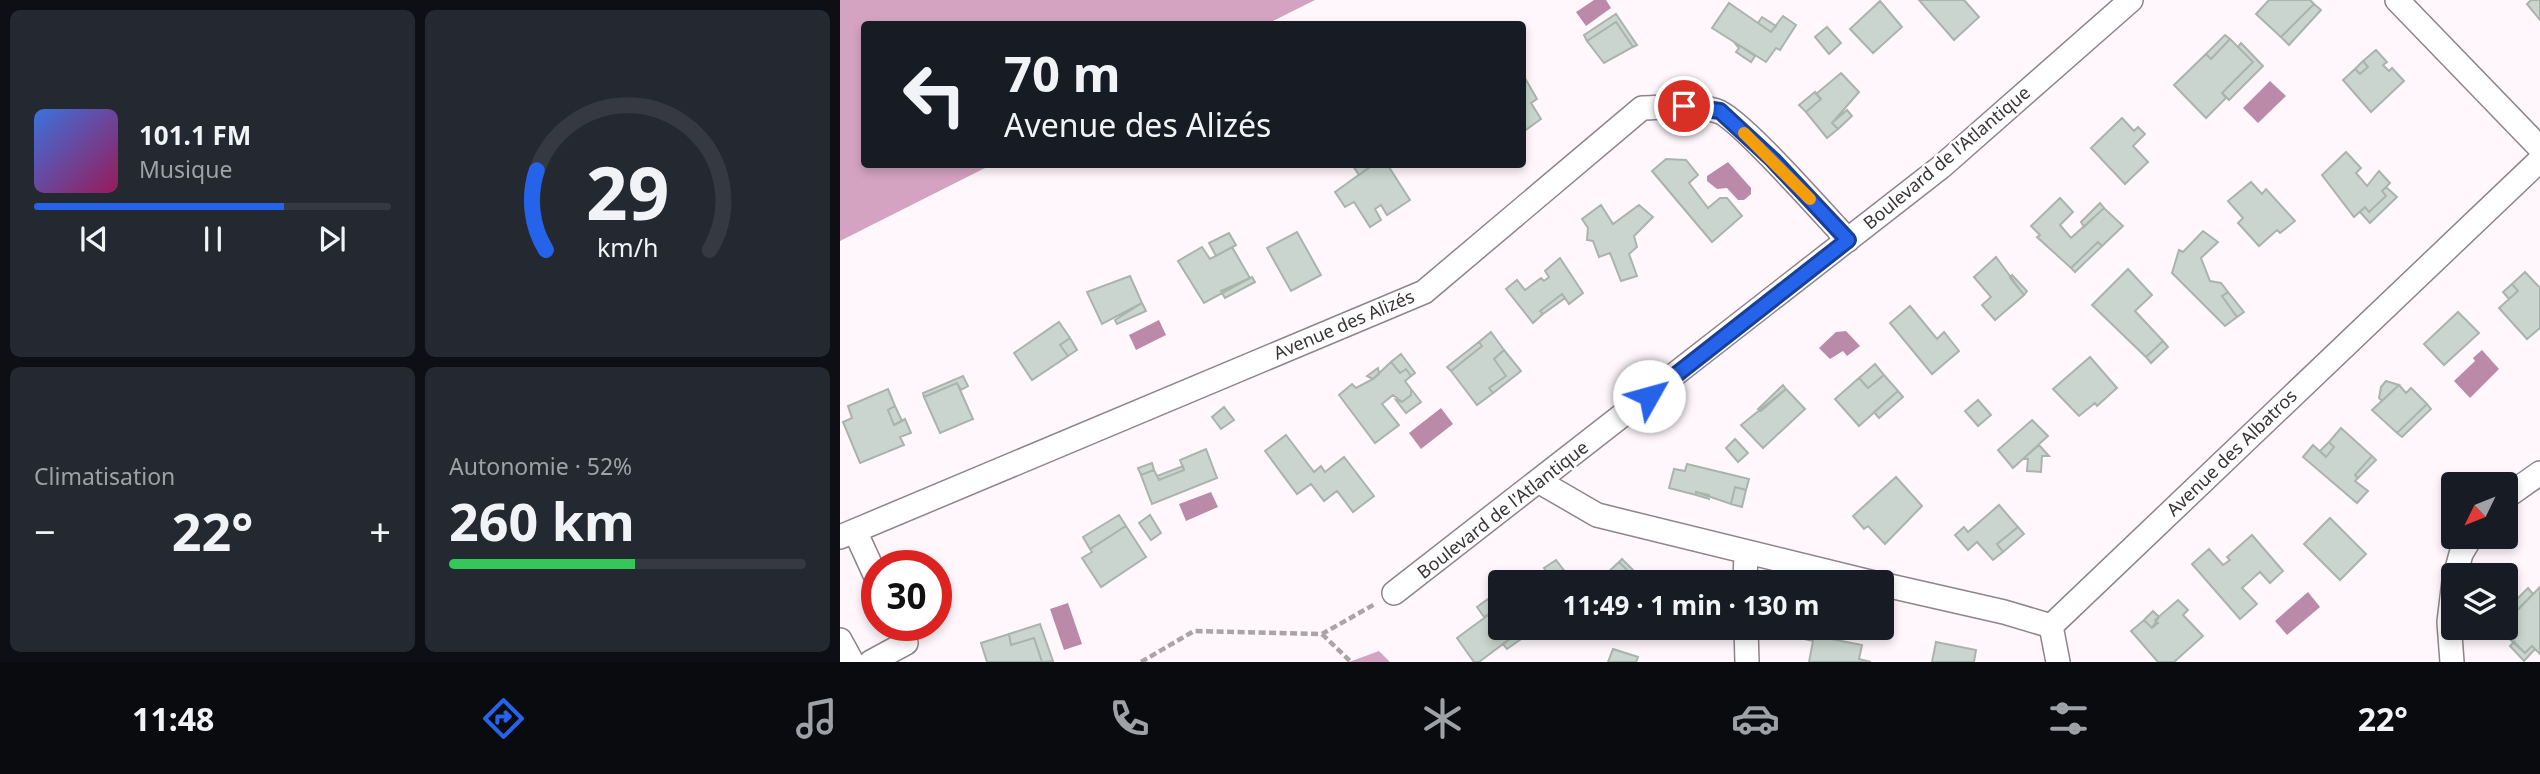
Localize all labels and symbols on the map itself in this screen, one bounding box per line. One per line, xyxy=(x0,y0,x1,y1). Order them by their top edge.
pin xyxy=(1654,76,1714,136)
street label: Boulevard de l'Atlantique xyxy=(1858,80,2035,234)
street label: Avenue des Alizés xyxy=(1270,284,1418,365)
position arrow xyxy=(1612,359,1686,433)
street label: Avenue des Albatros xyxy=(2161,384,2302,521)
street label: Boulevard de l'Atlantique xyxy=(1412,435,1593,584)
north arrow xyxy=(2441,472,2518,550)
speed limit sign: 30 xyxy=(861,550,952,641)

